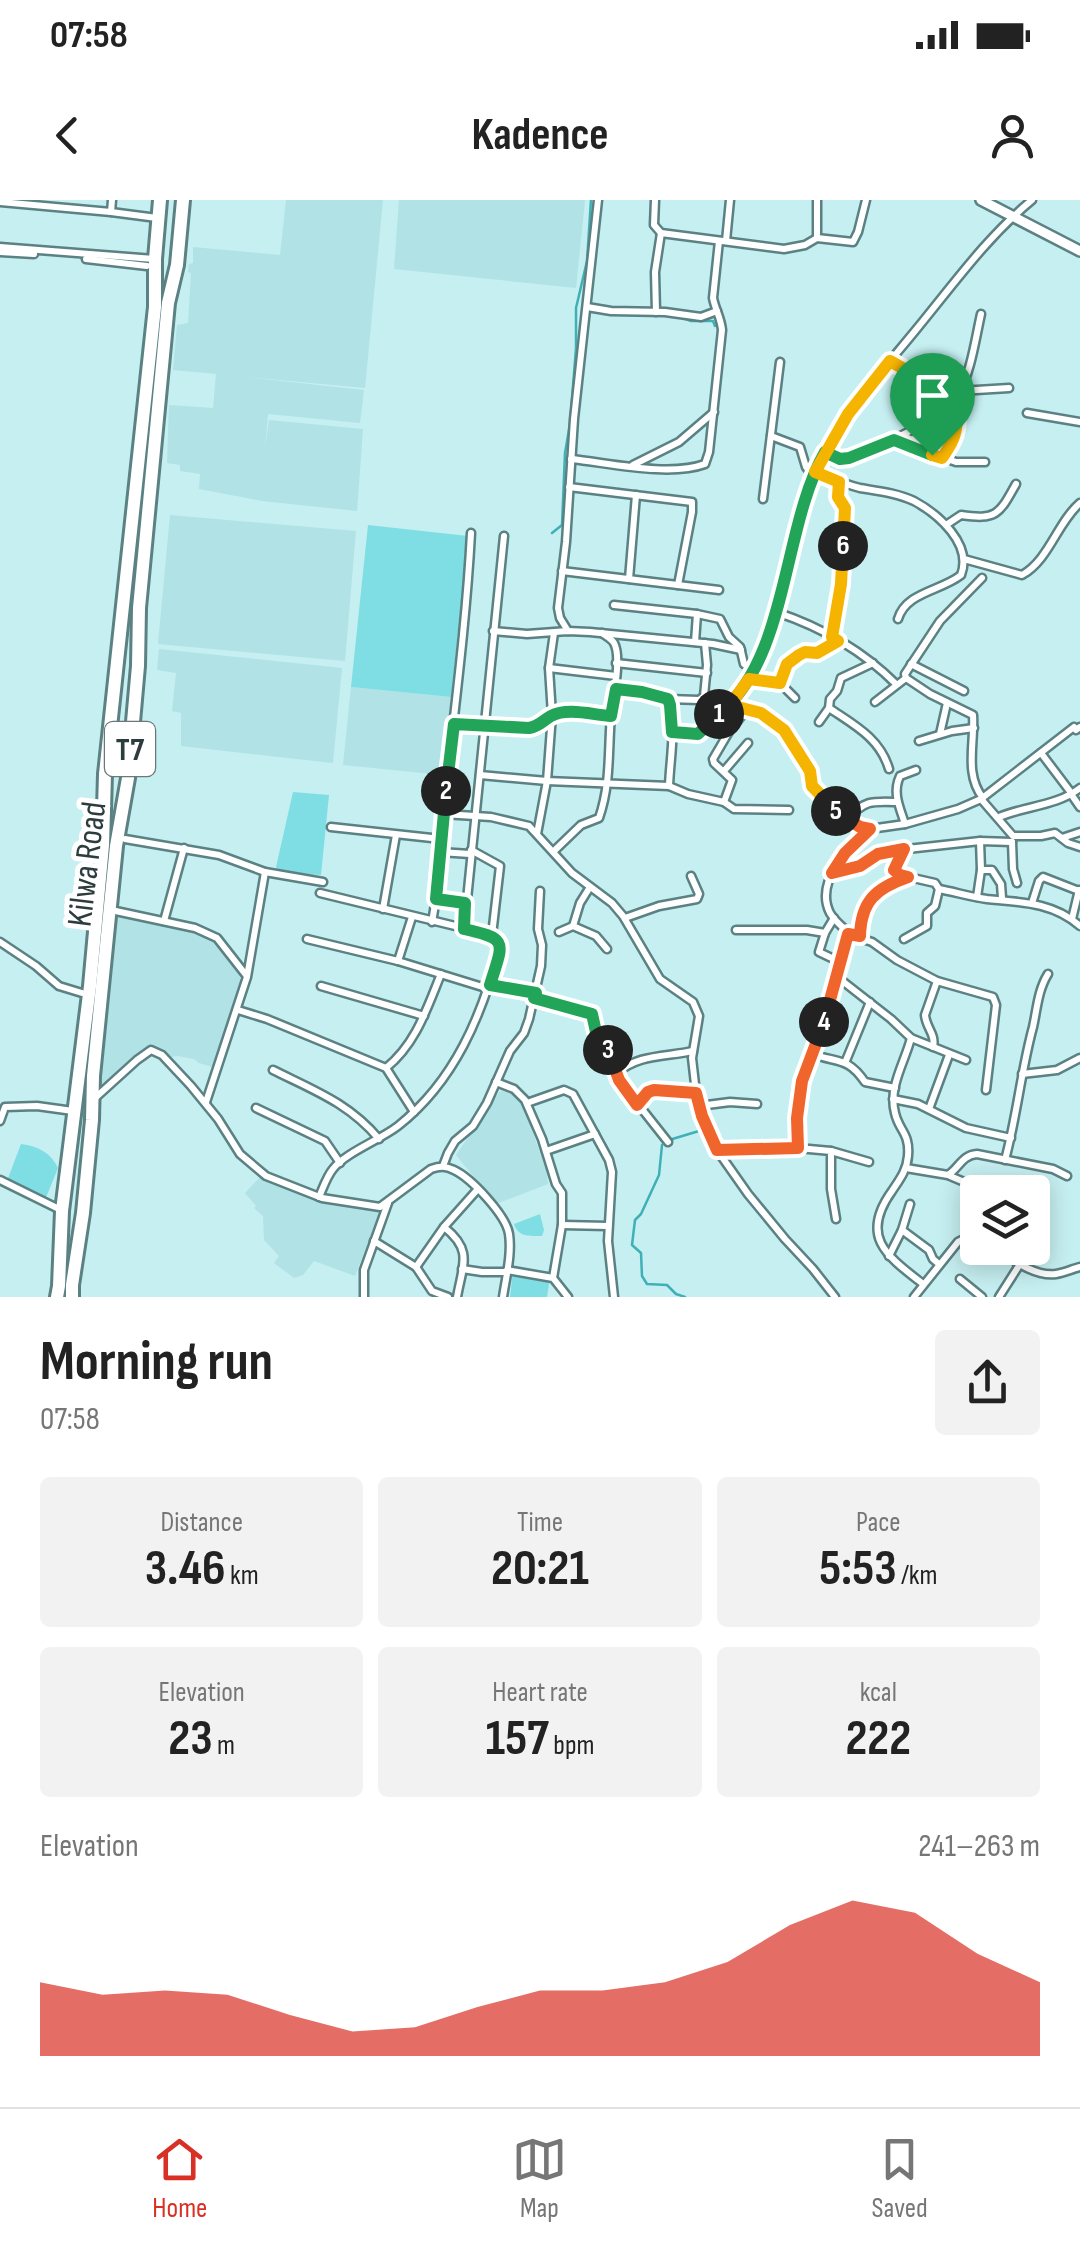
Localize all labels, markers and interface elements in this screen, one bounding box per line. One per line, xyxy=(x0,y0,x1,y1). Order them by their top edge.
text: 07:58 xyxy=(50,13,128,58)
icon: back xyxy=(40,108,95,163)
text: Kadence xyxy=(471,108,609,163)
icon: person xyxy=(985,108,1040,163)
pin xyxy=(890,353,975,456)
icon: arrive xyxy=(905,368,960,423)
pin: 6 xyxy=(818,521,868,571)
text: 6 xyxy=(836,529,850,562)
pin: 1 xyxy=(694,689,744,739)
text: 1 xyxy=(714,697,724,730)
road number: T7 xyxy=(105,722,155,776)
pin: 2 xyxy=(421,766,471,816)
text: 2 xyxy=(440,774,452,807)
pin: 5 xyxy=(811,786,861,836)
text: 5 xyxy=(830,794,842,827)
street label: Kilwa Road xyxy=(59,799,116,929)
pin: 4 xyxy=(799,997,849,1047)
text: 4 xyxy=(817,1005,831,1038)
pin: 3 xyxy=(583,1025,633,1075)
text: 3 xyxy=(602,1033,614,1066)
map controls xyxy=(960,1175,1050,1265)
button: layers xyxy=(960,1175,1050,1265)
text: Morning run xyxy=(40,1329,273,1396)
button: share xyxy=(935,1330,1040,1435)
text: 07:58 xyxy=(40,1400,100,1439)
text: Distance xyxy=(160,1506,243,1539)
text: Time xyxy=(517,1506,563,1539)
text: Pace xyxy=(856,1506,901,1539)
text: 3.46 xyxy=(145,1539,226,1599)
text: 20:21 xyxy=(491,1539,589,1599)
text: 5:53 xyxy=(819,1539,897,1599)
text: km xyxy=(226,1559,259,1592)
text: /km xyxy=(897,1559,938,1592)
text: Elevation xyxy=(158,1676,245,1709)
text: Heart rate xyxy=(492,1676,588,1709)
text: kcal xyxy=(860,1676,897,1709)
text: 23 xyxy=(168,1709,213,1769)
text: 157 xyxy=(486,1709,549,1769)
text: 222 xyxy=(845,1709,911,1769)
text: m xyxy=(213,1729,235,1762)
text: bpm xyxy=(549,1729,594,1762)
text: Elevation xyxy=(40,1827,139,1866)
text: 241–263 m xyxy=(918,1827,1040,1866)
tab: Home xyxy=(152,2132,207,2225)
tab: Map xyxy=(512,2132,567,2225)
tab: Saved xyxy=(872,2132,928,2225)

